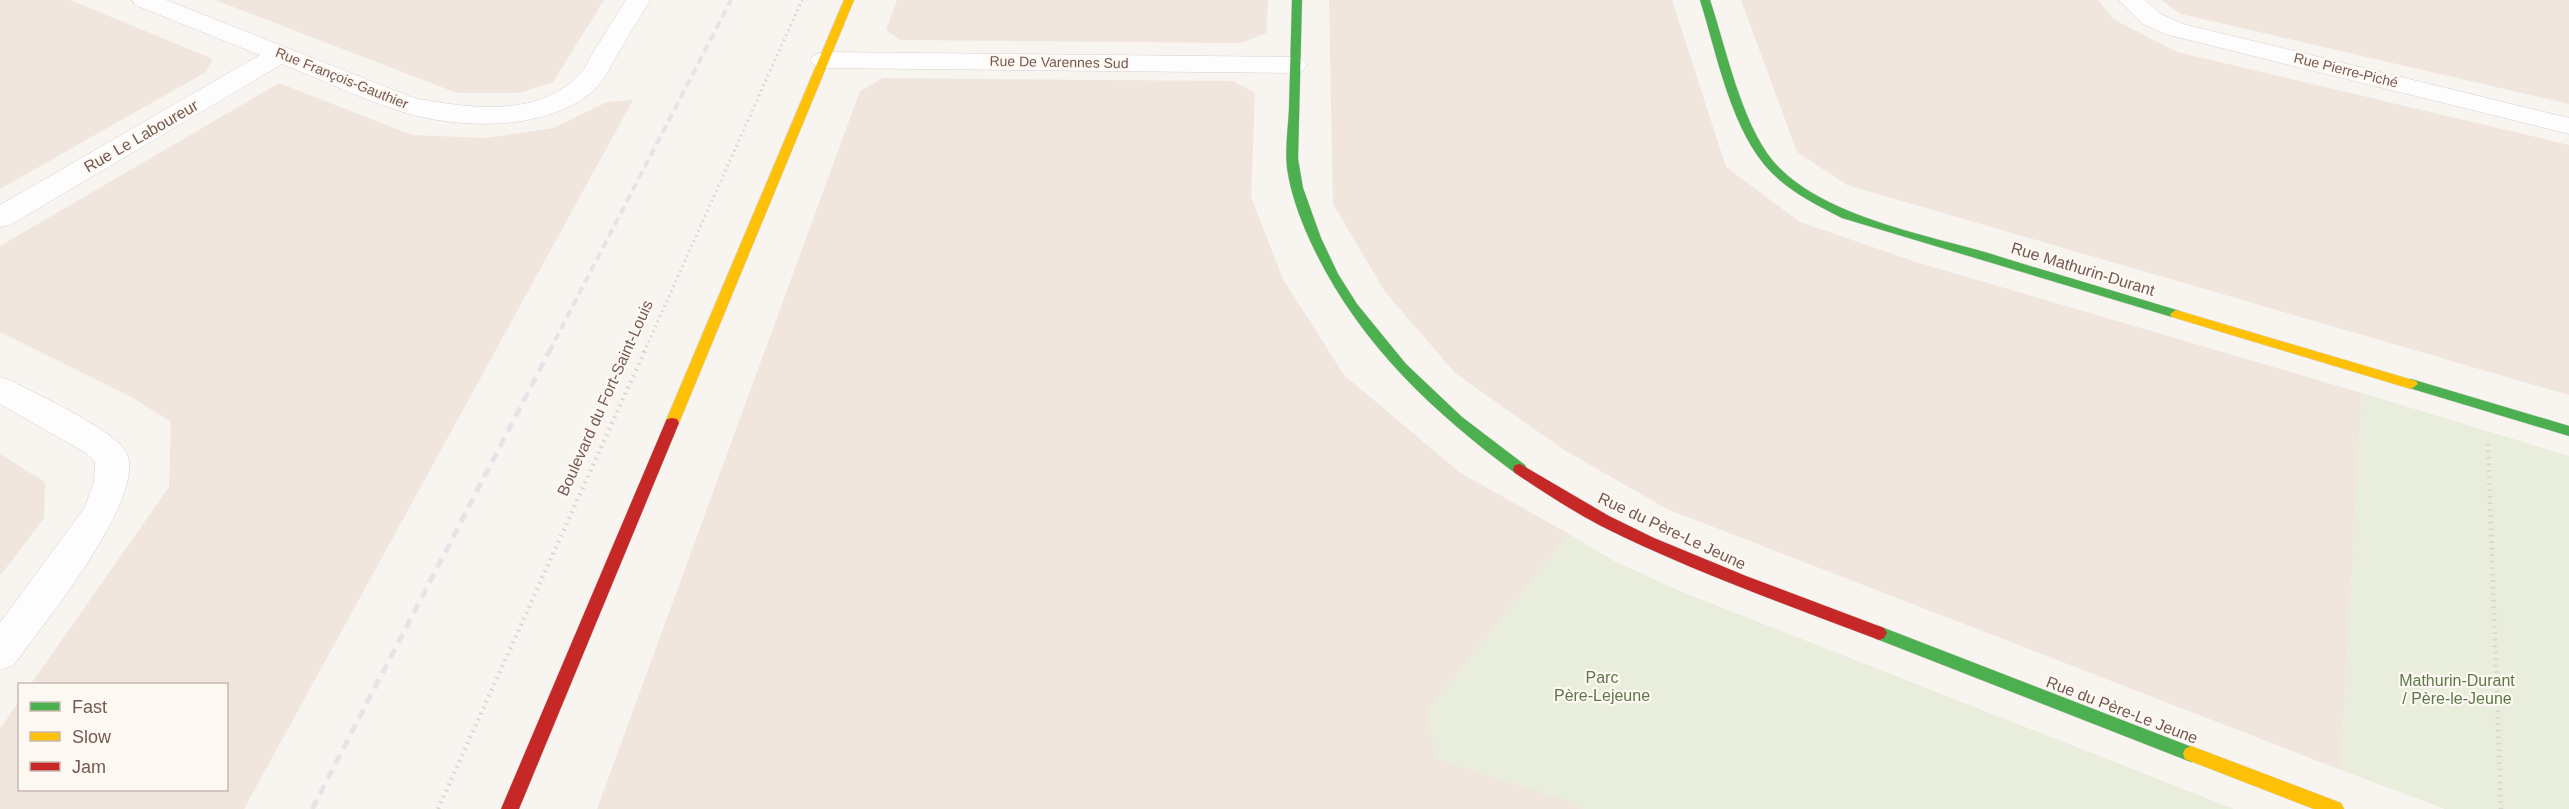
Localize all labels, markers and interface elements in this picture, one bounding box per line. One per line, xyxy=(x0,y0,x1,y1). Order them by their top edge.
street label: Rue François-Gauthier xyxy=(273,44,411,112)
street label: Rue Pierre-Piché xyxy=(2292,49,2400,91)
street label: Rue De Varennes Sud xyxy=(989,53,1129,71)
street label: Rue Le Laboureur xyxy=(81,96,202,176)
street label: Rue Mathurin-Durant xyxy=(2009,239,2157,299)
street label: Boulevard du Fort-Saint-Louis xyxy=(554,297,656,499)
street label: Rue du Père-Le Jeune xyxy=(1595,489,1749,573)
park label: Parc Père-Lejeune xyxy=(1554,669,1650,704)
park label: Mathurin-Durant / Père-le-Jeune xyxy=(2399,672,2515,707)
street label: Rue du Père-Le Jeune xyxy=(2044,673,2200,747)
legend xyxy=(18,683,228,791)
text: Fast xyxy=(72,697,107,717)
text: Slow xyxy=(72,727,112,747)
text: Jam xyxy=(72,757,106,777)

